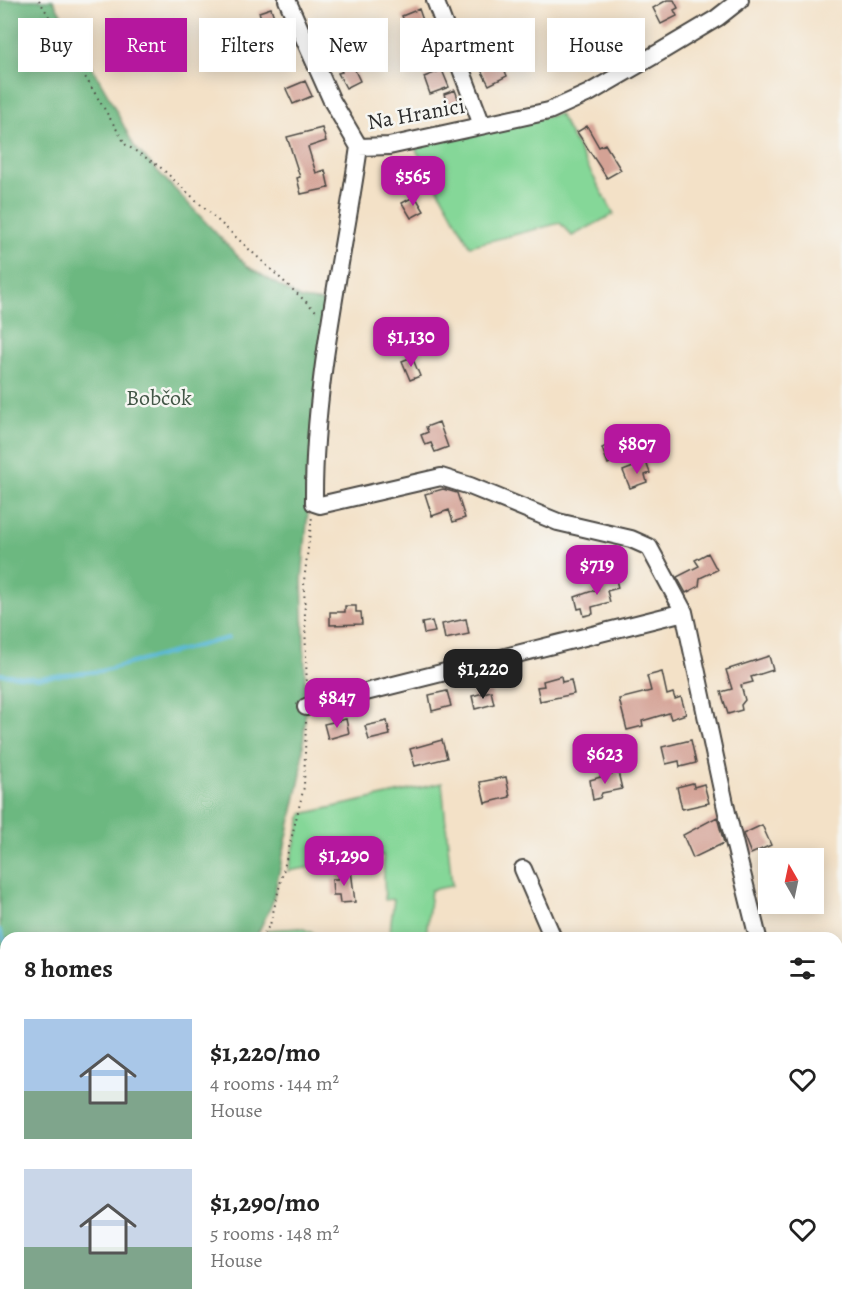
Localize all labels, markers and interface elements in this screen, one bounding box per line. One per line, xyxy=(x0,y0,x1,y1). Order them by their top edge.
chip: Buy xyxy=(18,18,93,72)
chip: Rent xyxy=(105,18,187,72)
chip: Filters xyxy=(199,18,296,72)
chip: New xyxy=(308,18,388,72)
chip: Apartment xyxy=(400,18,535,72)
chip: House xyxy=(547,18,645,72)
street label: Na Hranici xyxy=(365,91,467,137)
pin: $565 xyxy=(377,156,449,207)
text: $565 xyxy=(395,162,431,189)
pin: $1,130 xyxy=(362,317,460,368)
text: $1,130 xyxy=(387,323,435,350)
park label: Bobčok xyxy=(126,383,192,413)
pin: $807 xyxy=(601,424,673,475)
text: $807 xyxy=(618,430,656,457)
pin: $719 xyxy=(561,545,633,596)
text: $719 xyxy=(580,551,614,578)
pin: $1,220 xyxy=(434,649,532,700)
text: $1,220 xyxy=(457,655,509,682)
pin: $847 xyxy=(301,678,373,729)
text: $847 xyxy=(319,684,355,711)
pin: $623 xyxy=(569,734,641,785)
text: $623 xyxy=(587,740,623,767)
pin: $1,290 xyxy=(295,836,393,887)
text: $1,290 xyxy=(319,842,369,869)
north arrow xyxy=(758,848,824,914)
map controls xyxy=(758,848,824,914)
text: 8 homes xyxy=(24,951,113,986)
icon: filters xyxy=(786,952,819,985)
text: $1,220/mo xyxy=(210,1035,320,1070)
icon: home xyxy=(72,1043,144,1115)
icon: heart xyxy=(786,1063,819,1096)
text: 4 rooms · 144 m² xyxy=(210,1070,339,1097)
text: House xyxy=(210,1097,262,1124)
text: $1,290/mo xyxy=(210,1185,320,1220)
icon: home xyxy=(72,1193,144,1265)
icon: heart xyxy=(786,1213,819,1246)
text: 5 rooms · 148 m² xyxy=(210,1220,339,1247)
text: House xyxy=(210,1247,262,1274)

